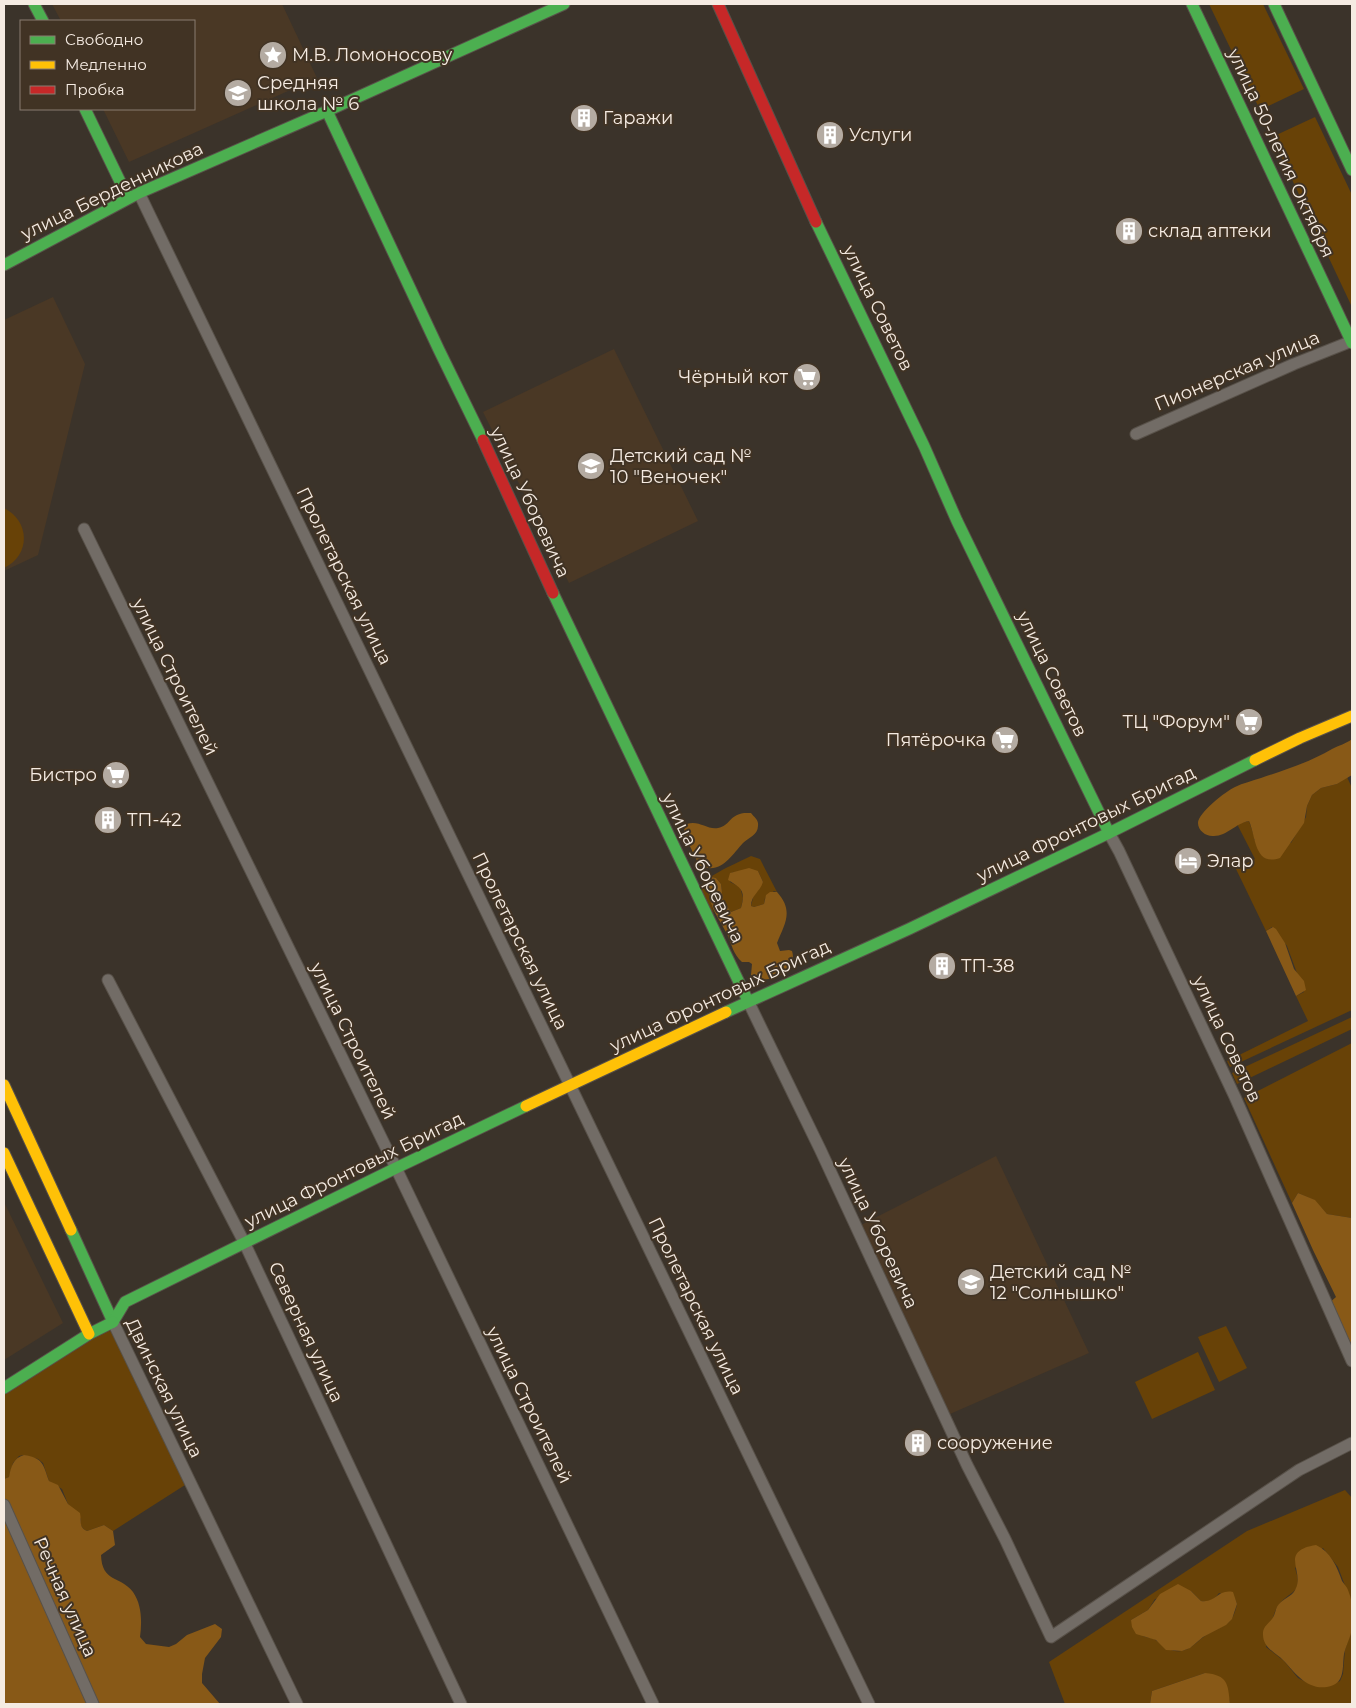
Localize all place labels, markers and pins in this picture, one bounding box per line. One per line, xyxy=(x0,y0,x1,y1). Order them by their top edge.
place icon: М.В. Ломоносову xyxy=(258,40,288,70)
place label: М.В. Ломоносову xyxy=(292,44,452,66)
place label: Средняя школа № 6 xyxy=(257,72,359,115)
school or university icon: Средняя школа № 6 xyxy=(223,78,253,108)
building icon: Гаражи xyxy=(569,103,599,133)
place label: Гаражи xyxy=(603,107,673,129)
building icon: Услуги xyxy=(815,120,845,150)
place label: Услуги xyxy=(849,124,912,146)
building icon: склад аптеки xyxy=(1114,216,1144,246)
place label: склад аптеки xyxy=(1148,220,1272,242)
supermarket icon: Чёрный кот xyxy=(792,362,822,392)
place label: Чёрный кот xyxy=(679,366,788,388)
place label: Детский сад № 10 "Веночек" xyxy=(610,445,752,488)
school or university icon: Детский сад № 10 "Веночек" xyxy=(576,451,606,481)
supermarket icon: ТЦ "Форум" xyxy=(1234,707,1264,737)
place label: ТЦ "Форум" xyxy=(1122,711,1230,733)
supermarket icon: Пятёрочка xyxy=(990,725,1020,755)
place label: Пятёрочка xyxy=(886,729,986,751)
supermarket icon: Бистро xyxy=(101,760,131,790)
place label: Бистро xyxy=(29,764,97,786)
building icon: ТП-42 xyxy=(93,805,123,835)
place label: ТП-42 xyxy=(127,809,182,831)
hotel icon: Элар xyxy=(1173,846,1203,876)
place label: Элар xyxy=(1207,850,1254,872)
building icon: ТП-38 xyxy=(927,951,957,981)
place label: ТП-38 xyxy=(961,955,1015,977)
place label: Детский сад № 12 "Солнышко" xyxy=(990,1261,1132,1304)
school or university icon: Детский сад № 12 "Солнышко" xyxy=(956,1267,986,1297)
building icon: сооружение xyxy=(903,1428,933,1458)
place label: сооружение xyxy=(937,1432,1053,1454)

